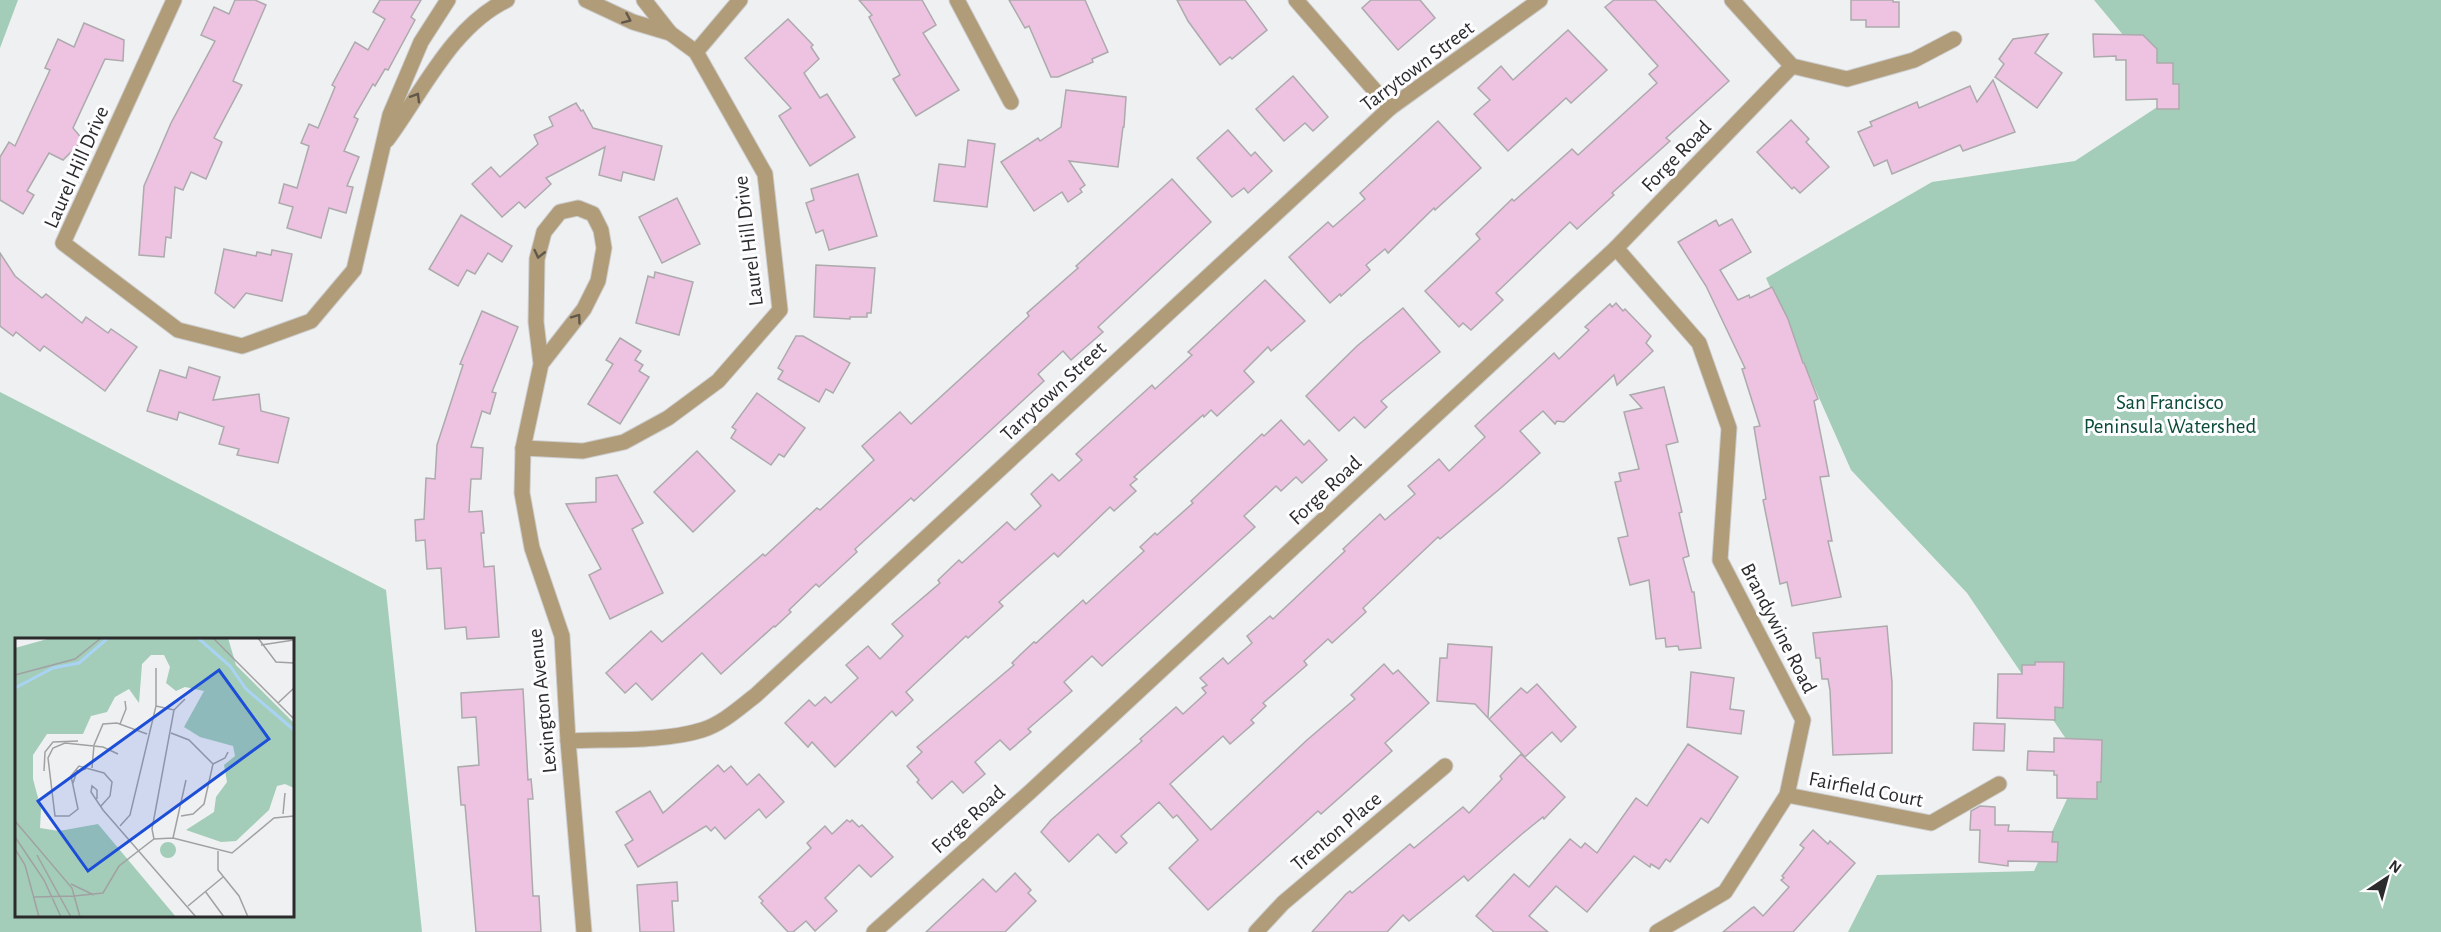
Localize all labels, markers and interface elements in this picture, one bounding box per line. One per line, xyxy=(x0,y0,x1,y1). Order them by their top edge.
one-way arrow xyxy=(621,11,632,23)
street label: Tarrytown Street xyxy=(1357,17,1478,116)
one-way arrow xyxy=(409,93,420,103)
street label: Laurel Hill Drive xyxy=(40,103,113,231)
street label: Forge Road xyxy=(1637,116,1715,196)
street label: Laurel Hill Drive xyxy=(730,175,767,307)
one-way arrow xyxy=(533,249,546,259)
one-way arrow xyxy=(570,314,581,325)
street label: Tarrytown Street xyxy=(997,337,1110,445)
park label: San Francisco Peninsula Watershed xyxy=(2084,392,2256,437)
street label: Forge Road xyxy=(1285,452,1366,529)
street label: Brandywine Road xyxy=(1737,560,1820,697)
street label: Lexington Avenue xyxy=(524,628,561,774)
inset map xyxy=(15,638,294,917)
street label: Fairfield Court xyxy=(1807,768,1925,811)
street label: Forge Road xyxy=(928,781,1009,857)
street label: Trenton Place xyxy=(1287,788,1385,875)
north arrow xyxy=(2357,848,2417,908)
text: N xyxy=(2386,857,2404,876)

